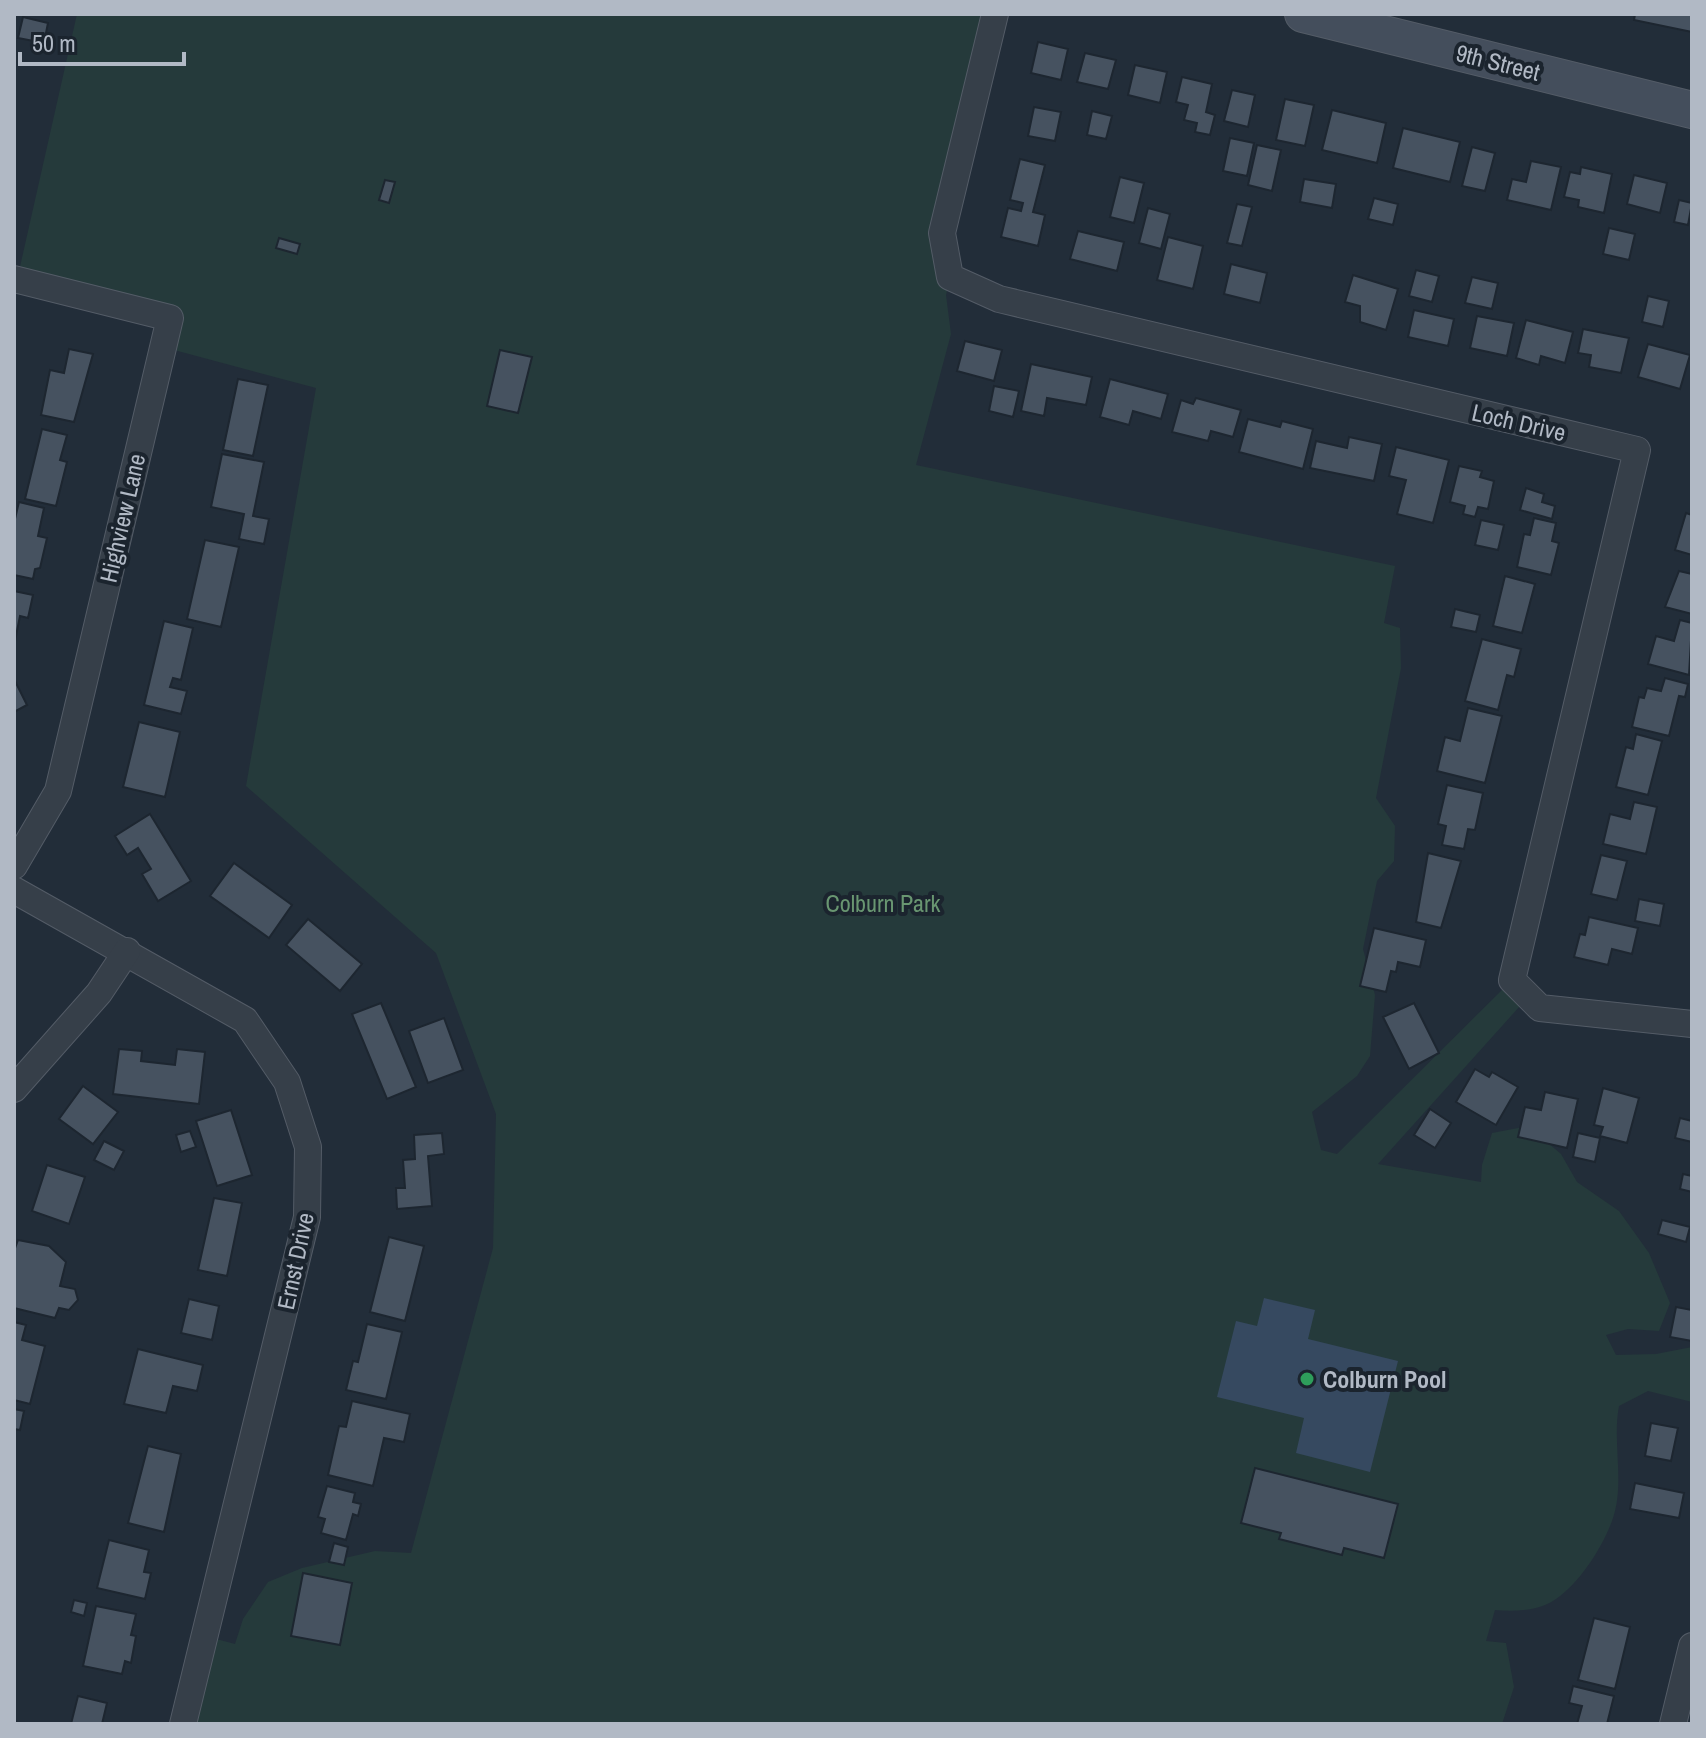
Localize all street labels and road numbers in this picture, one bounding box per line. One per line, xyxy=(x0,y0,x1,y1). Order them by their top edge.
street label: 9th Street xyxy=(1453,36,1544,88)
street label: Loch Drive xyxy=(1469,396,1569,448)
street label: Highview Lane xyxy=(92,450,152,586)
street label: Ernst Drive xyxy=(269,1210,321,1312)

